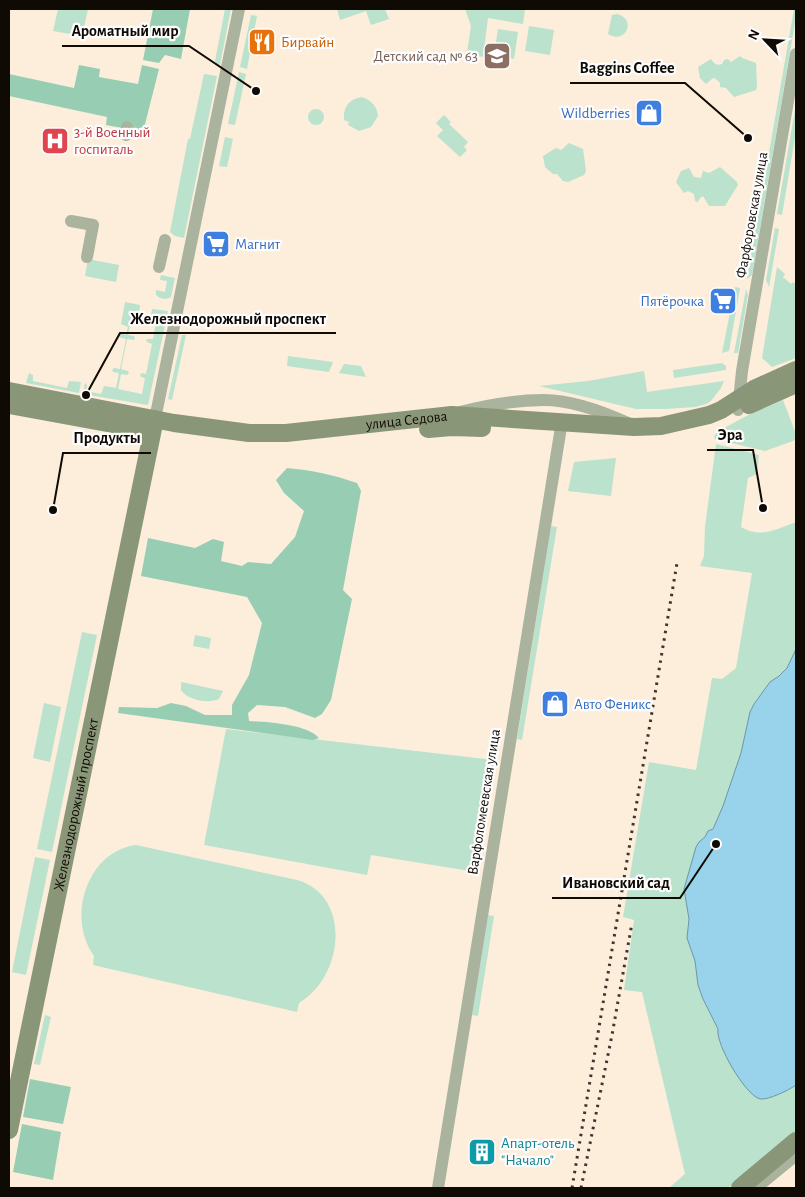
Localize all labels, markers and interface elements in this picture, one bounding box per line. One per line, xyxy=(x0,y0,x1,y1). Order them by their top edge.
callout: Ароматный мир xyxy=(62,15,189,46)
north arrow xyxy=(740,15,790,65)
text: Ароматный мир xyxy=(71,23,179,39)
restaurant icon: Бирвайн xyxy=(247,27,277,57)
text: N xyxy=(746,28,763,42)
place label: Бирвайн xyxy=(281,35,334,50)
school or university icon: Детский сад № 63 xyxy=(482,41,512,71)
place label: Детский сад № 63 xyxy=(373,49,478,64)
callout: Baggins Coffee xyxy=(570,52,685,83)
text: Baggins Coffee xyxy=(579,60,675,76)
shop icon: Wildberries xyxy=(634,98,664,128)
place label: Wildberries xyxy=(561,106,630,121)
place label: 3-й Военный госпиталь xyxy=(74,125,151,157)
hospital icon: 3-й Военный госпиталь xyxy=(40,126,70,156)
street label: Фарфоровская улица xyxy=(733,151,771,279)
supermarket icon: Магнит xyxy=(201,229,231,259)
place label: Магнит xyxy=(235,237,281,252)
supermarket icon: Пятёрочка xyxy=(708,286,738,316)
place label: Пятёрочка xyxy=(640,294,704,309)
callout: Железнодорожный проспект xyxy=(120,302,336,333)
text: Железнодорожный проспект xyxy=(130,311,327,327)
street label: улица Седова xyxy=(364,408,448,432)
callout: Эра xyxy=(707,419,753,450)
callout: Продукты xyxy=(63,422,151,453)
text: Эра xyxy=(717,427,743,443)
text: Продукты xyxy=(73,430,141,447)
shop icon: Авто Феникс xyxy=(540,689,570,719)
place label: Авто Феникс xyxy=(574,697,651,712)
street label: Железнодорожный проспект xyxy=(51,716,101,893)
street label: Варфоломеевская улица xyxy=(465,728,503,876)
callout: Ивановский сад xyxy=(552,867,680,898)
text: Ивановский сад xyxy=(562,875,670,891)
place label: Апарт-отель "Начало" xyxy=(501,1136,575,1168)
building icon: Апарт-отель "Начало" xyxy=(467,1137,497,1167)

